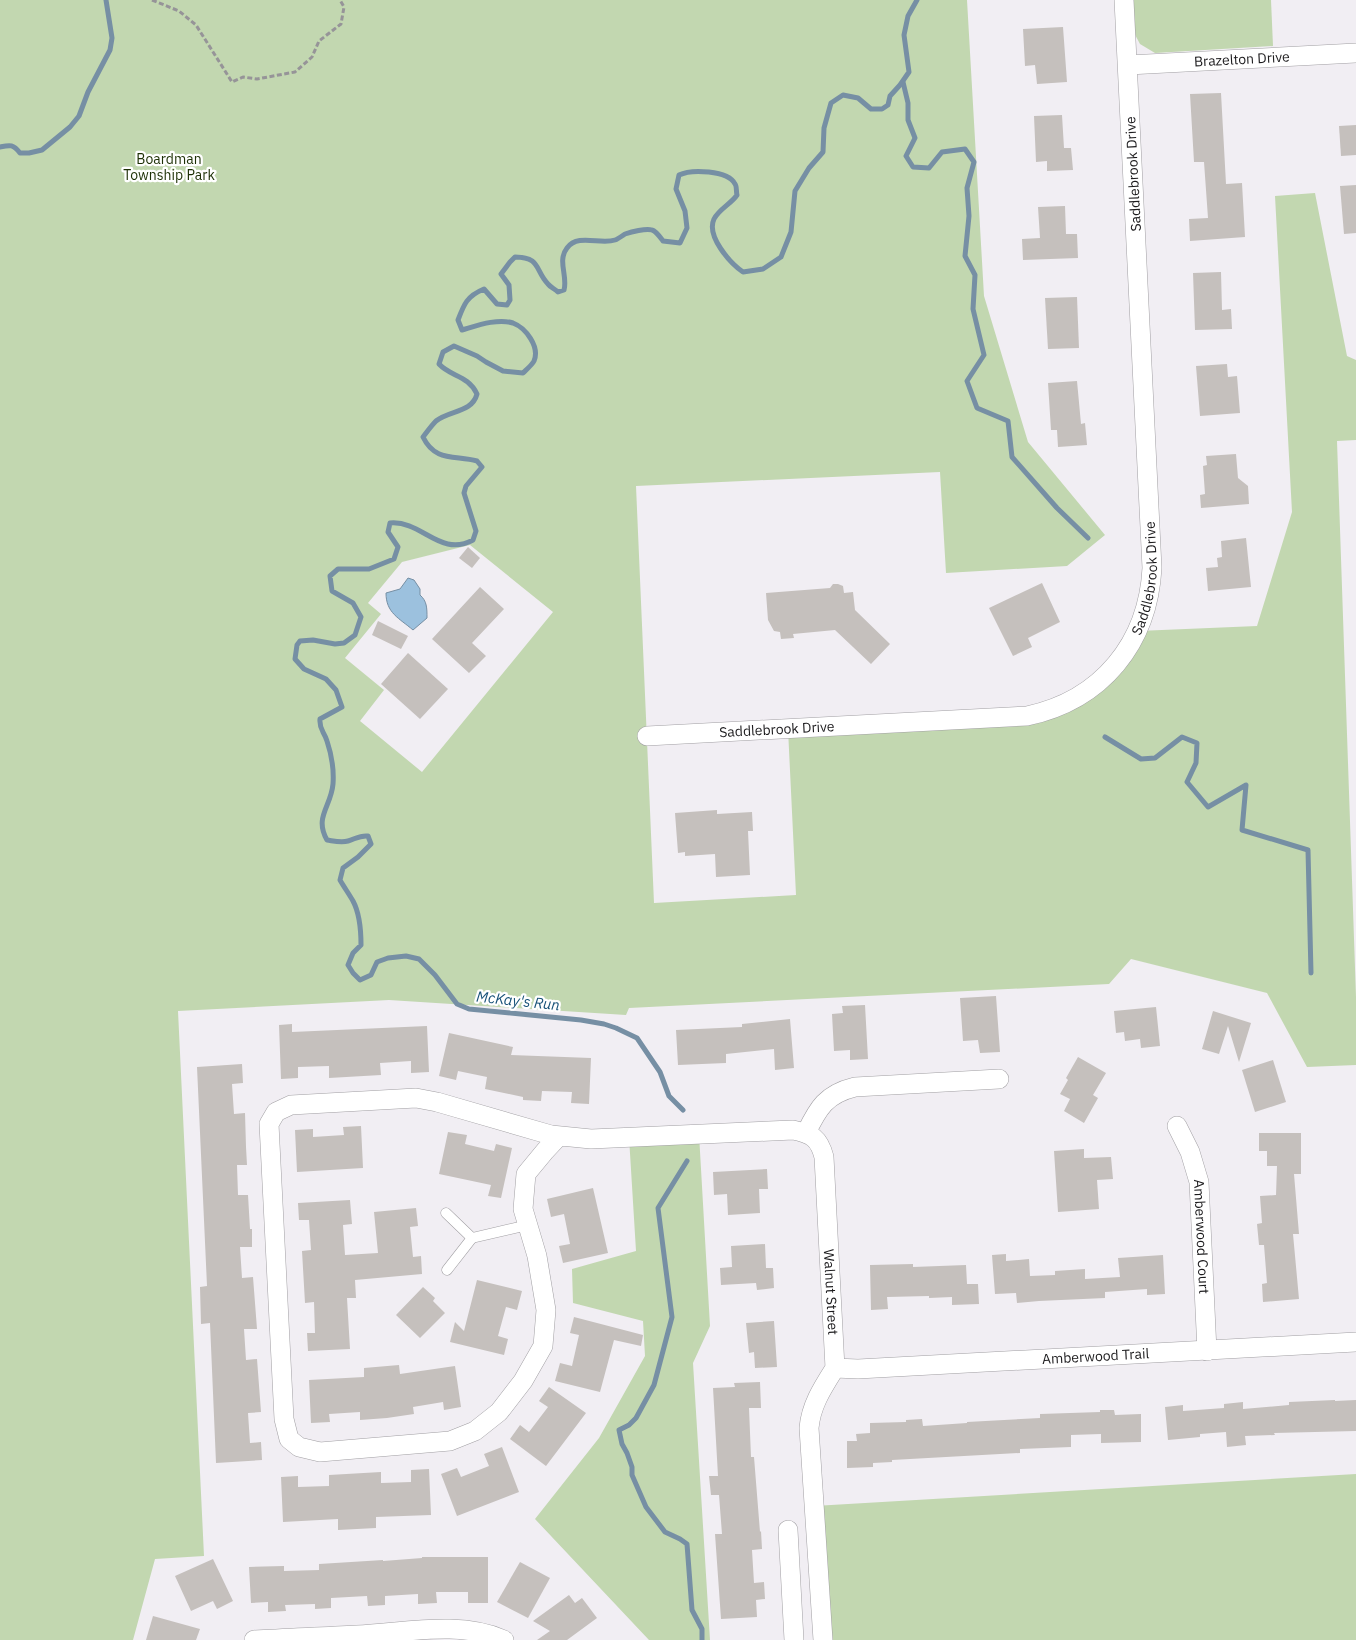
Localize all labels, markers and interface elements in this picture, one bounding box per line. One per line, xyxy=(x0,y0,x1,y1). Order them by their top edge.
street label: Brazelton Drive xyxy=(1193,47,1291,71)
street label: Saddlebrook Drive xyxy=(1121,116,1145,232)
park label: Boardman Township Park xyxy=(123,150,215,184)
street label: Saddlebrook Drive xyxy=(1127,521,1161,638)
street label: Saddlebrook Drive xyxy=(719,717,835,741)
water label: McKay's Run xyxy=(475,987,561,1014)
street label: Amberwood Court xyxy=(1190,1179,1213,1294)
street label: Walnut Street xyxy=(820,1248,842,1336)
street label: Amberwood Trail xyxy=(1042,1344,1150,1368)

